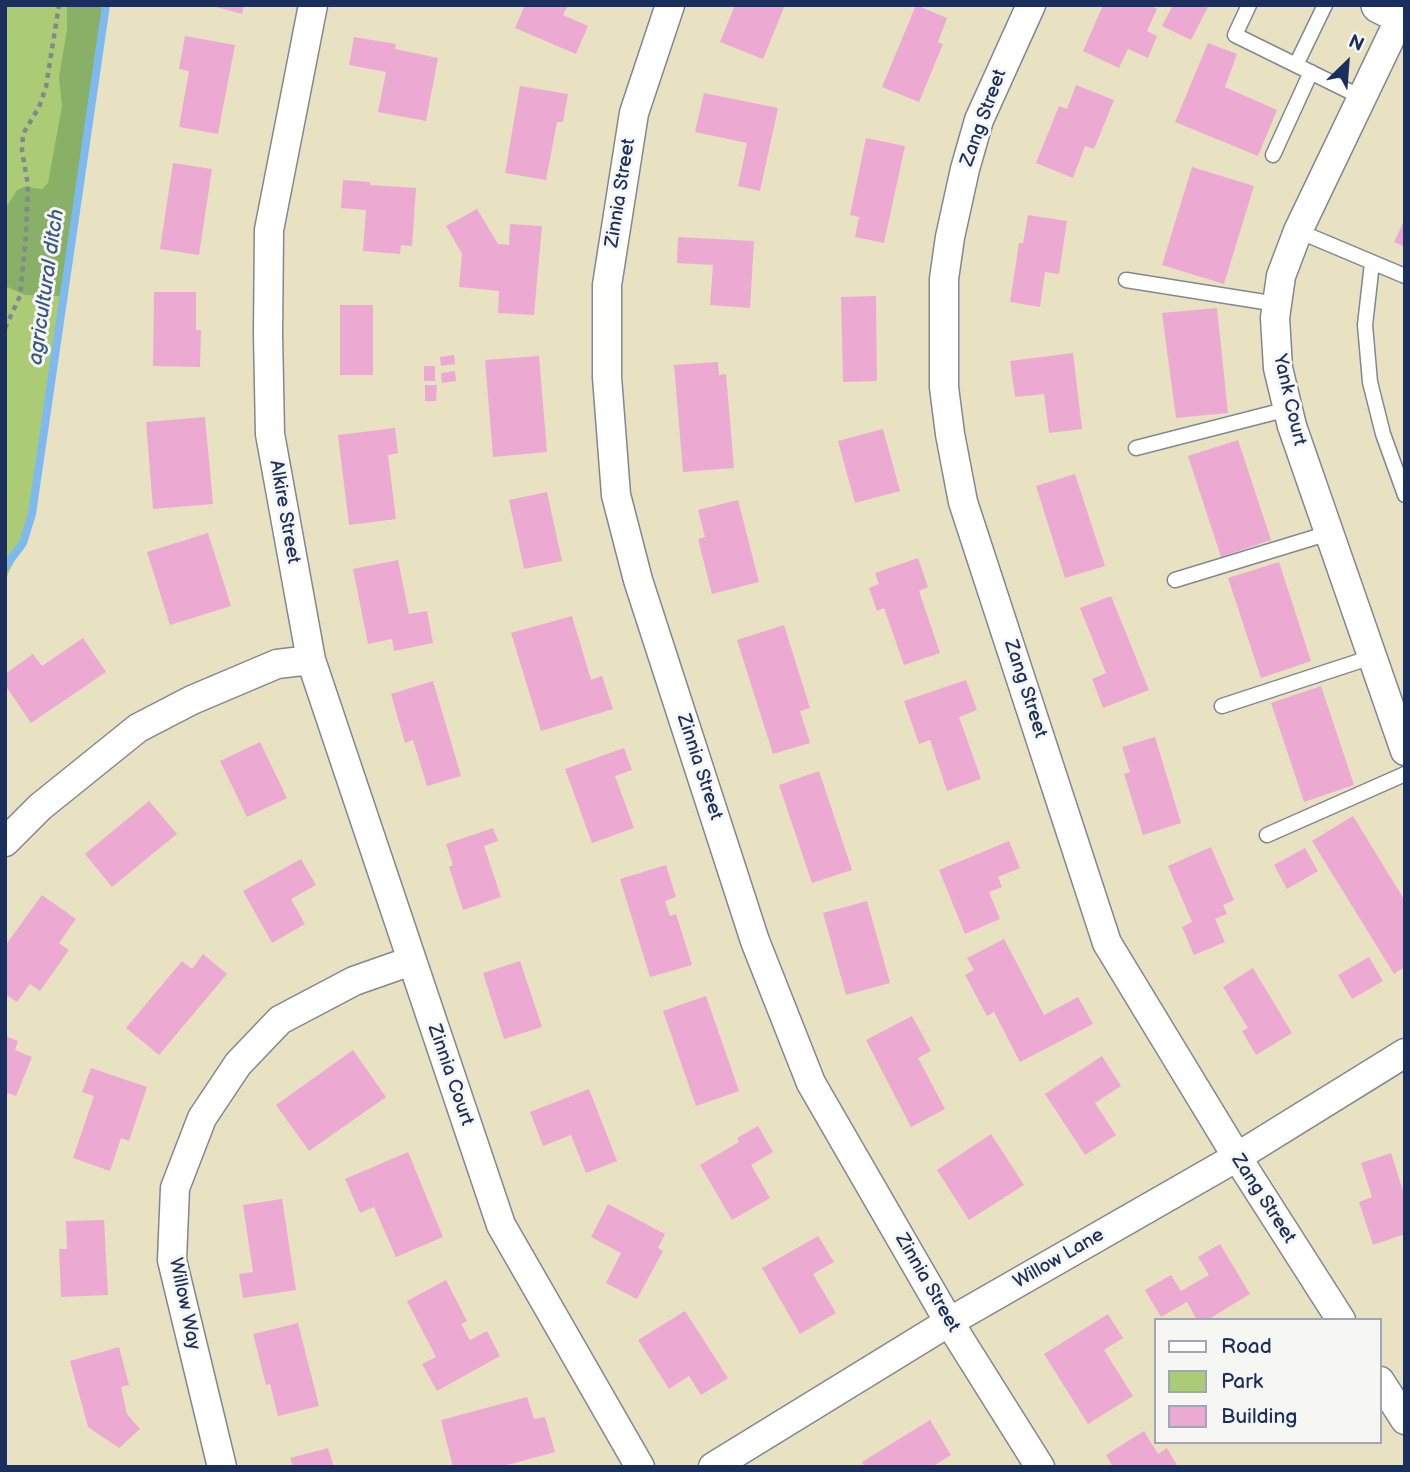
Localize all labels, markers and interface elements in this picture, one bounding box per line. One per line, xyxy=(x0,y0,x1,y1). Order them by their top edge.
north arrow xyxy=(1312,28,1382,98)
text: N xyxy=(1345,30,1367,57)
street label: Zang Street xyxy=(956,66,1012,170)
street label: Zinnia Street xyxy=(601,137,641,249)
water label: agricultural ditch xyxy=(24,208,70,366)
street label: Yank Court xyxy=(1267,352,1311,448)
street label: Alkire Street xyxy=(264,458,304,566)
street label: Zang Street xyxy=(998,637,1052,741)
street label: Zinnia Street xyxy=(671,711,727,823)
street label: Zinnia Court xyxy=(422,1021,478,1129)
street label: Zang Street xyxy=(1226,1150,1300,1248)
street label: Willow Lane xyxy=(1010,1224,1108,1294)
street label: Zinnia Street xyxy=(890,1230,964,1336)
street label: Willow Way xyxy=(163,1256,205,1352)
legend xyxy=(1154,1318,1382,1444)
text: Road xyxy=(1221,1334,1272,1359)
text: Park xyxy=(1221,1369,1263,1394)
text: Building xyxy=(1221,1404,1297,1429)

